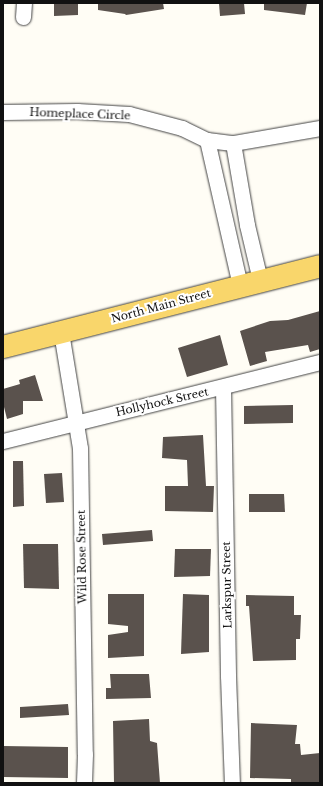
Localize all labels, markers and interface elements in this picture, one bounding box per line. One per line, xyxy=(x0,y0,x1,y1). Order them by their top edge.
street label: Homeplace Circle xyxy=(29,106,131,122)
street label: North Main Street xyxy=(110,286,212,326)
street label: Hollyhock Street xyxy=(114,385,210,419)
street label: Wild Rose Street xyxy=(75,510,89,604)
street label: Larkspur Street xyxy=(220,541,234,629)

